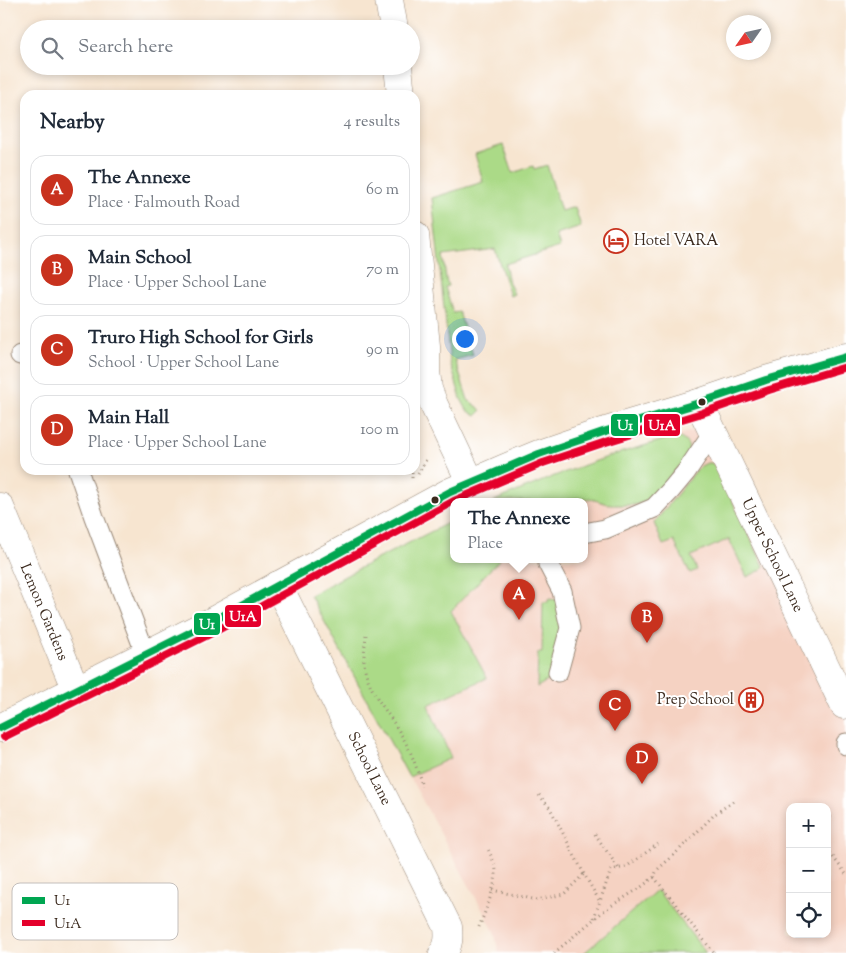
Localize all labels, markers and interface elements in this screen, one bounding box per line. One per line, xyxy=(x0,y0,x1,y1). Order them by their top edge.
north arrow xyxy=(726,15,771,60)
search box xyxy=(20,20,420,75)
icon: search xyxy=(38,34,66,62)
text: Search here xyxy=(78,34,173,61)
text: Nearby xyxy=(40,108,105,138)
text: 4 results xyxy=(344,111,400,134)
text: The Annexe xyxy=(88,165,191,192)
text: A xyxy=(51,179,64,202)
text: 60 m xyxy=(366,179,399,202)
text: Place · Falmouth Road xyxy=(88,192,240,215)
hotel icon: Hotel VARA xyxy=(603,228,629,254)
place label: Hotel VARA xyxy=(634,231,719,252)
text: Main School xyxy=(88,245,192,272)
text: B xyxy=(52,259,62,282)
text: 70 m xyxy=(366,259,399,282)
text: Place · Upper School Lane xyxy=(88,272,267,295)
text: Truro High School for Girls xyxy=(88,325,313,352)
your location xyxy=(452,326,478,352)
text: C xyxy=(51,339,63,362)
text: 90 m xyxy=(366,339,399,362)
text: School · Upper School Lane xyxy=(88,352,279,375)
unlabelled marker xyxy=(697,397,707,407)
text: Main Hall xyxy=(88,405,169,432)
line badge: U1 xyxy=(610,413,639,437)
line badge: U1A xyxy=(643,413,681,437)
text: U1 xyxy=(617,417,633,437)
text: U1A xyxy=(648,417,676,437)
text: D xyxy=(51,419,63,442)
text: 100 m xyxy=(360,419,399,442)
text: Place · Upper School Lane xyxy=(88,432,267,455)
unlabelled marker xyxy=(430,495,440,505)
street label: Upper School Lane xyxy=(736,495,809,616)
popup xyxy=(450,498,588,563)
text: The Annexe xyxy=(468,506,570,533)
text: Place xyxy=(468,533,503,556)
street label: Lemon Gardens xyxy=(14,561,73,664)
pin: A xyxy=(503,579,535,620)
pin: B xyxy=(631,602,663,643)
line badge: U1A xyxy=(224,604,262,628)
text: U1A xyxy=(229,608,257,628)
line badge: U1 xyxy=(193,612,221,636)
text: U1 xyxy=(199,616,215,636)
building icon: Prep School xyxy=(738,687,764,713)
pin: C xyxy=(599,690,631,731)
place label: Prep School xyxy=(657,690,734,711)
street label: School Lane xyxy=(342,728,396,809)
pin: D xyxy=(626,743,658,784)
map controls xyxy=(786,803,831,938)
button: + xyxy=(786,803,831,848)
button: − xyxy=(786,848,831,893)
legend xyxy=(12,883,178,940)
text: U1 xyxy=(54,892,70,912)
button: locate xyxy=(786,893,831,938)
text: U1A xyxy=(54,915,82,935)

